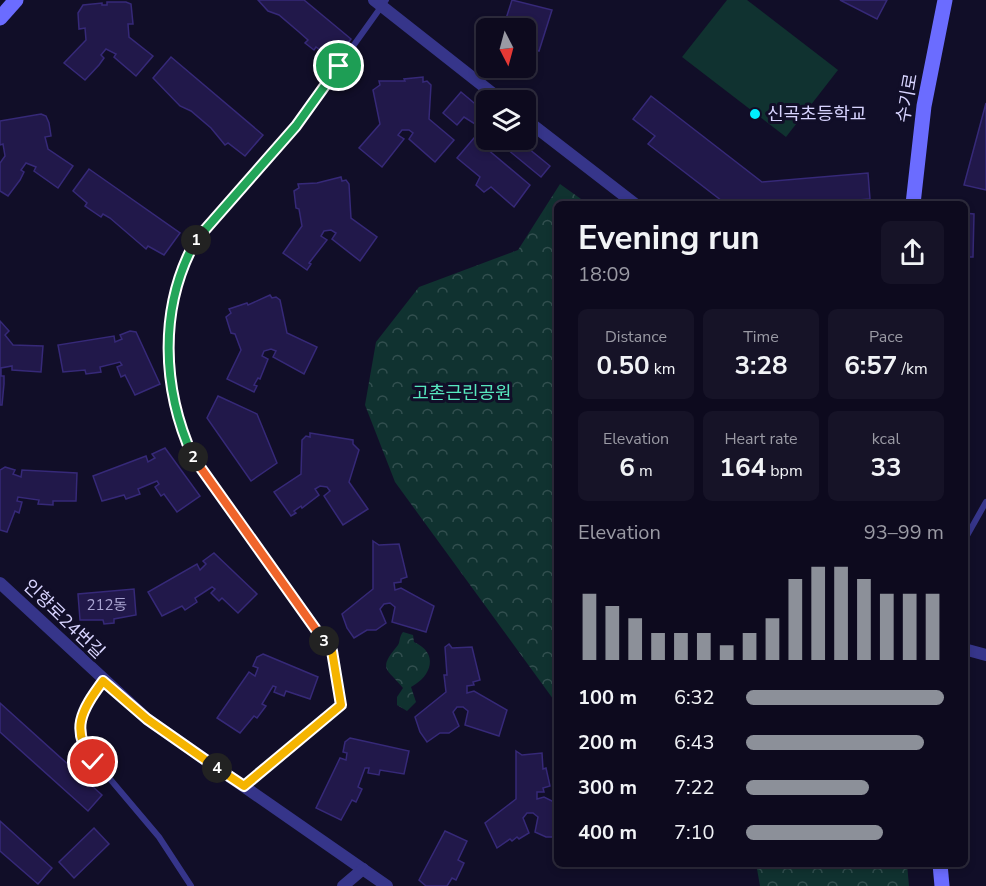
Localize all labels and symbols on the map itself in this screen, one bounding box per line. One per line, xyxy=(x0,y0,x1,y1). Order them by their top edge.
north arrow xyxy=(476,18,536,78)
pin xyxy=(313,40,364,91)
street label: 수기로 xyxy=(891,71,923,125)
place label: 신곡초등학교 xyxy=(767,102,866,126)
marker: 신곡초등학교 xyxy=(748,107,762,121)
pin: 1 xyxy=(181,225,211,255)
park label: 고촌근린공원 xyxy=(412,381,512,405)
pin: 2 xyxy=(178,442,208,472)
street label: 인향로24번길 xyxy=(18,574,110,664)
house number: 212동 xyxy=(87,595,127,615)
pin: 3 xyxy=(309,626,339,656)
pin xyxy=(67,736,118,787)
pin: 4 xyxy=(202,753,232,783)

